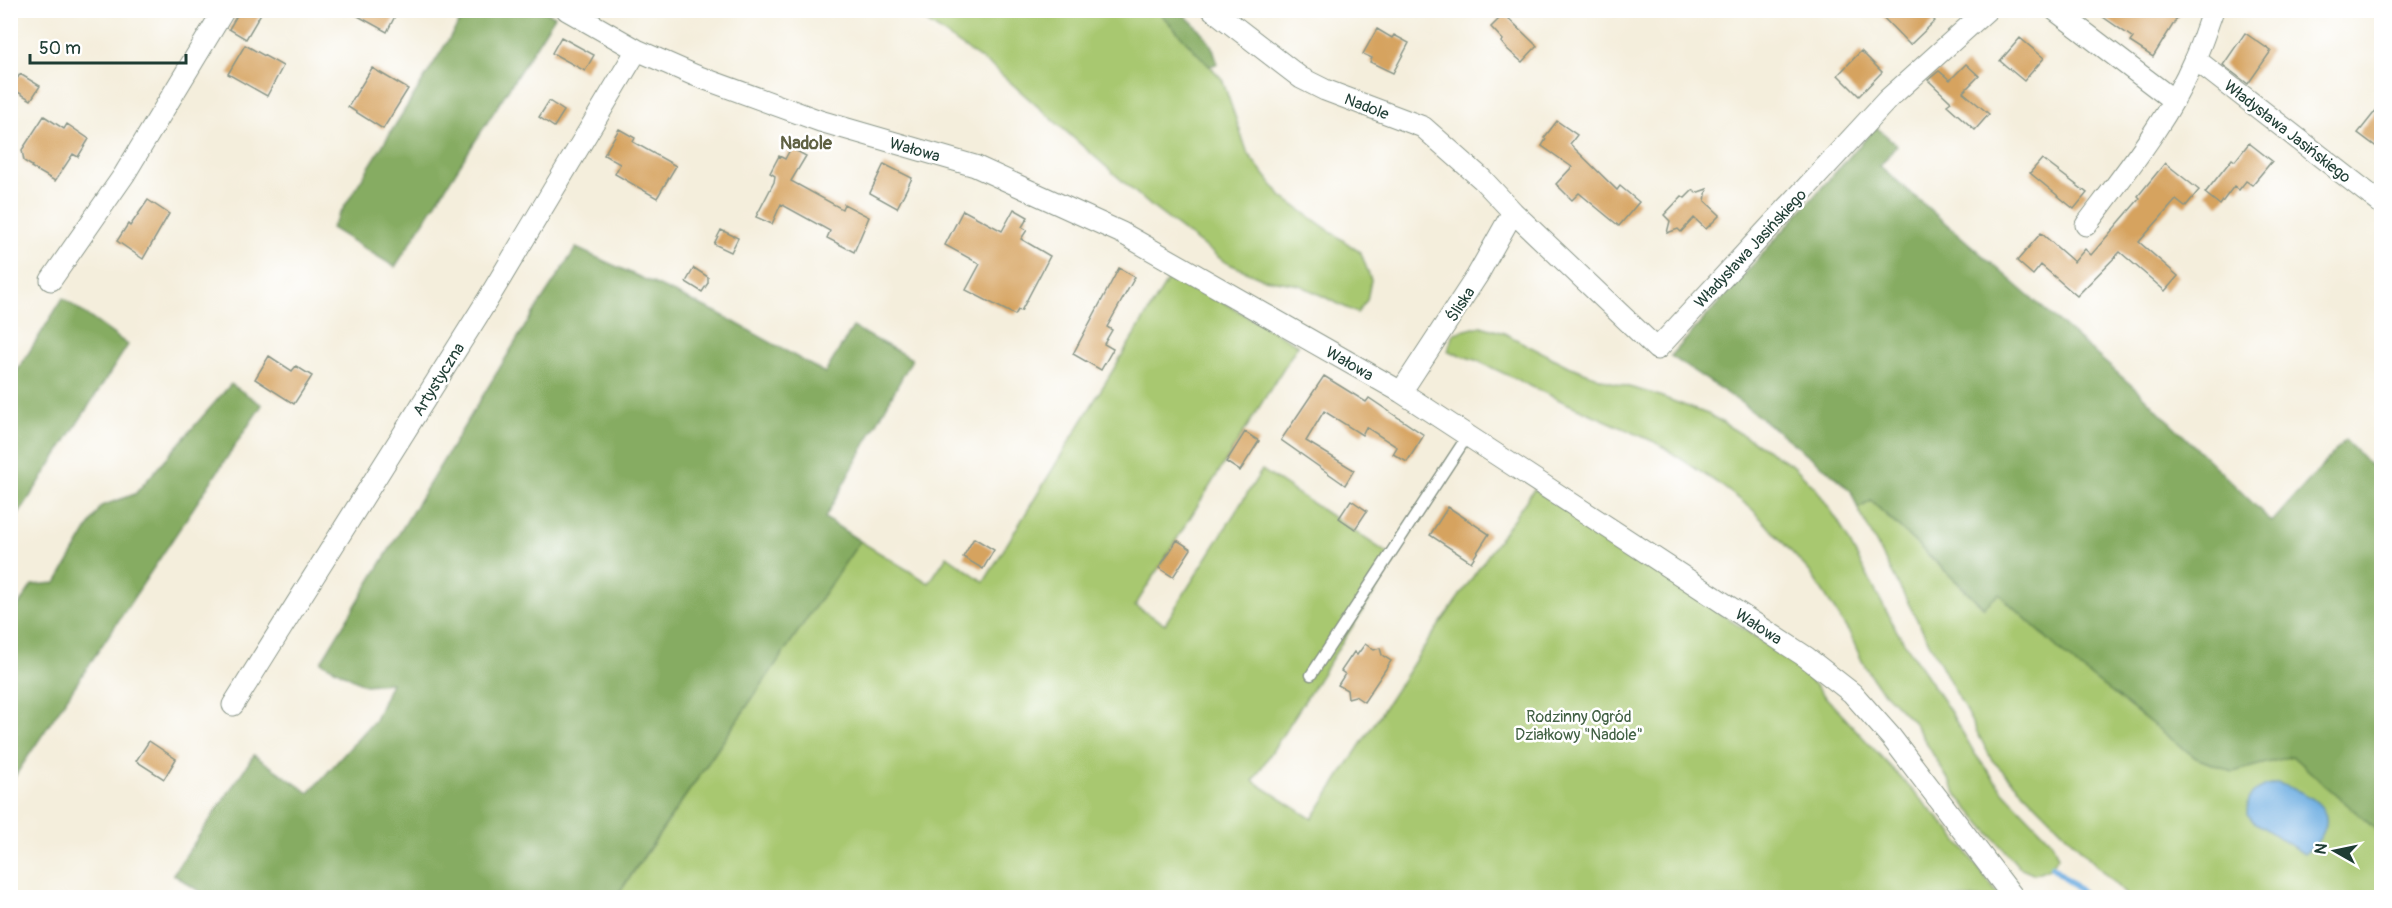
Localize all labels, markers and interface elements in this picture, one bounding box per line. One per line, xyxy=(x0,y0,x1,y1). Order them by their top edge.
scale bar xyxy=(30,27,186,65)
text: 50 m xyxy=(39,37,81,60)
street label: Władysława Jasińskiego xyxy=(2220,76,2355,188)
street label: Nadole xyxy=(1342,89,1392,125)
district label: Nadole xyxy=(780,132,833,155)
street label: Wałowa xyxy=(887,133,942,167)
street label: Władysława Jasińskiego xyxy=(1690,185,1811,312)
street label: Śliska xyxy=(1442,283,1479,326)
street label: Artystyczna xyxy=(408,339,469,420)
street label: Wałowa xyxy=(1322,342,1377,385)
street label: Wałowa xyxy=(1731,604,1786,649)
park label: Rodzinny Ogród Działkowy "Nadole" xyxy=(1515,707,1643,745)
north arrow xyxy=(2305,821,2365,881)
text: N xyxy=(2310,842,2332,856)

